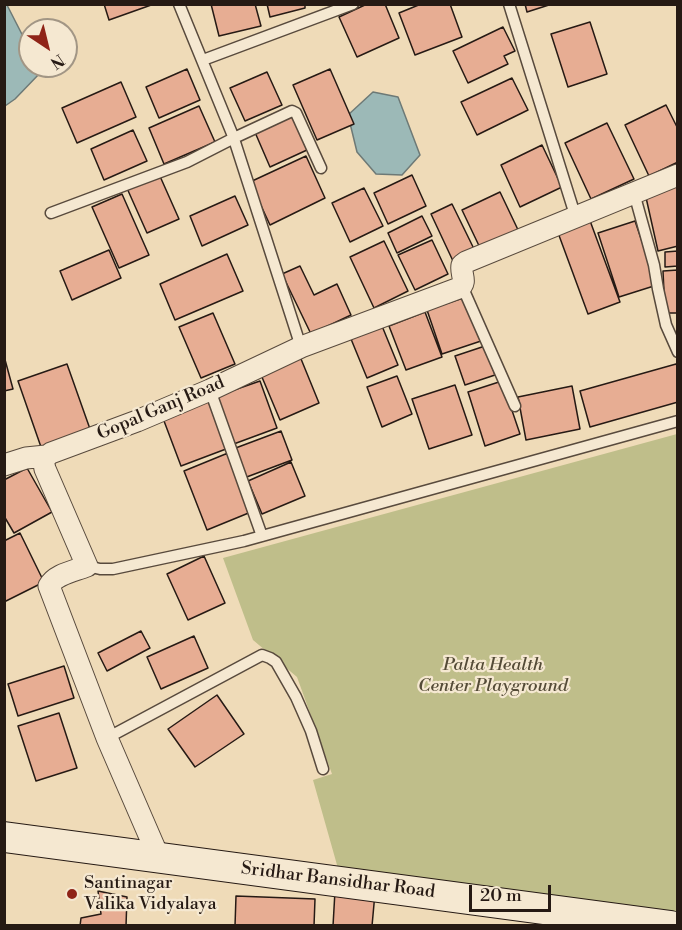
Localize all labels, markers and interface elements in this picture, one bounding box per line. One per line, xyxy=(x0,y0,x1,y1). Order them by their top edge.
north arrow xyxy=(18,18,78,78)
text: N xyxy=(46,49,68,73)
street label: Gopal Ganj Road xyxy=(94,372,228,446)
park label: Palta Health Center Playground xyxy=(418,655,568,698)
street label: Sridhar Bansidhar Road xyxy=(240,858,436,904)
place label: Santinagar Valika Vidyalaya xyxy=(84,873,217,916)
scale bar xyxy=(472,873,554,911)
text: 20 m xyxy=(480,884,522,907)
marker: Santinagar Valika Vidyalaya xyxy=(65,887,79,901)

